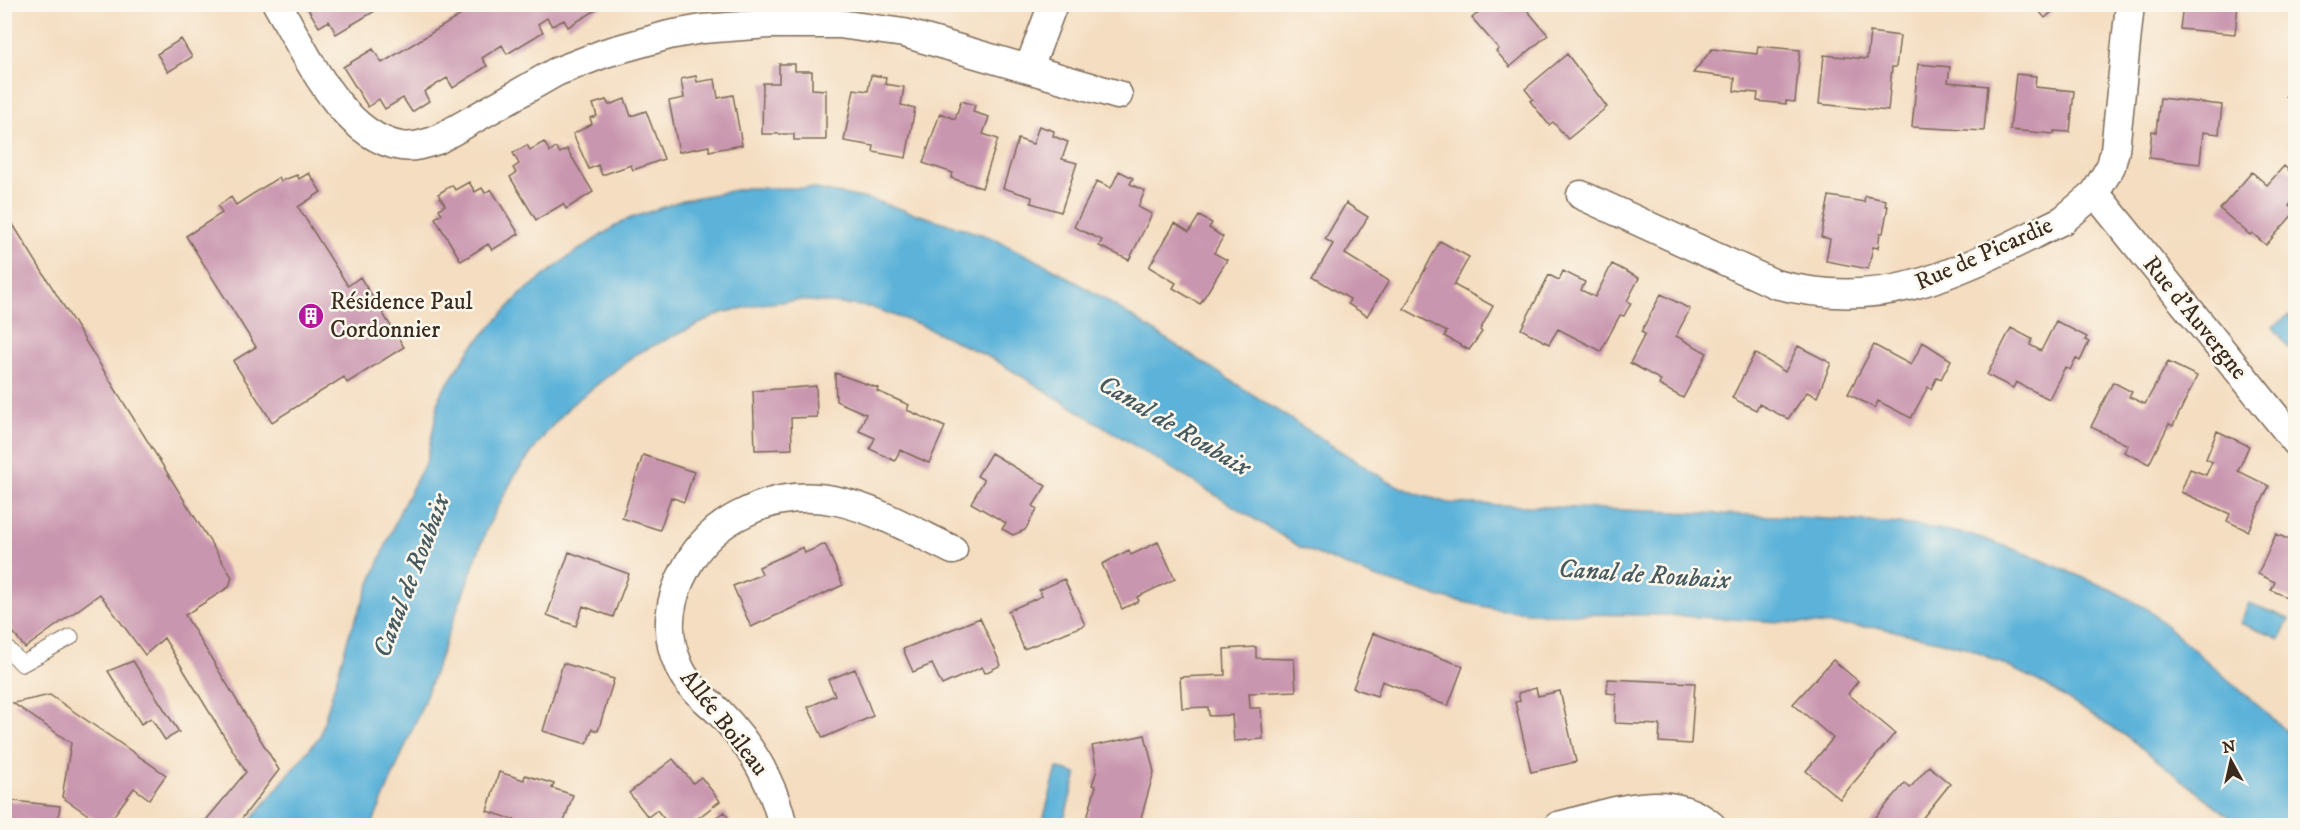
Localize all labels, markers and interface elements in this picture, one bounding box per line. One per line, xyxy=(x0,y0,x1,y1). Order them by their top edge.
street label: Rue de Picardie xyxy=(1911,210,2057,298)
street label: Rue d'Auvergne xyxy=(2136,250,2254,386)
place label: Résidence Paul Cordonnier xyxy=(330,287,473,345)
building icon: Résidence Paul Cordonnier xyxy=(296,301,326,331)
water label: Canal de Roubaix xyxy=(1092,368,1258,486)
water label: Canal de Roubaix xyxy=(366,488,459,662)
water label: Canal de Roubaix xyxy=(1557,553,1733,598)
street label: Allée Boileau xyxy=(673,664,775,782)
north arrow xyxy=(2201,731,2261,791)
text: N xyxy=(2221,736,2237,758)

